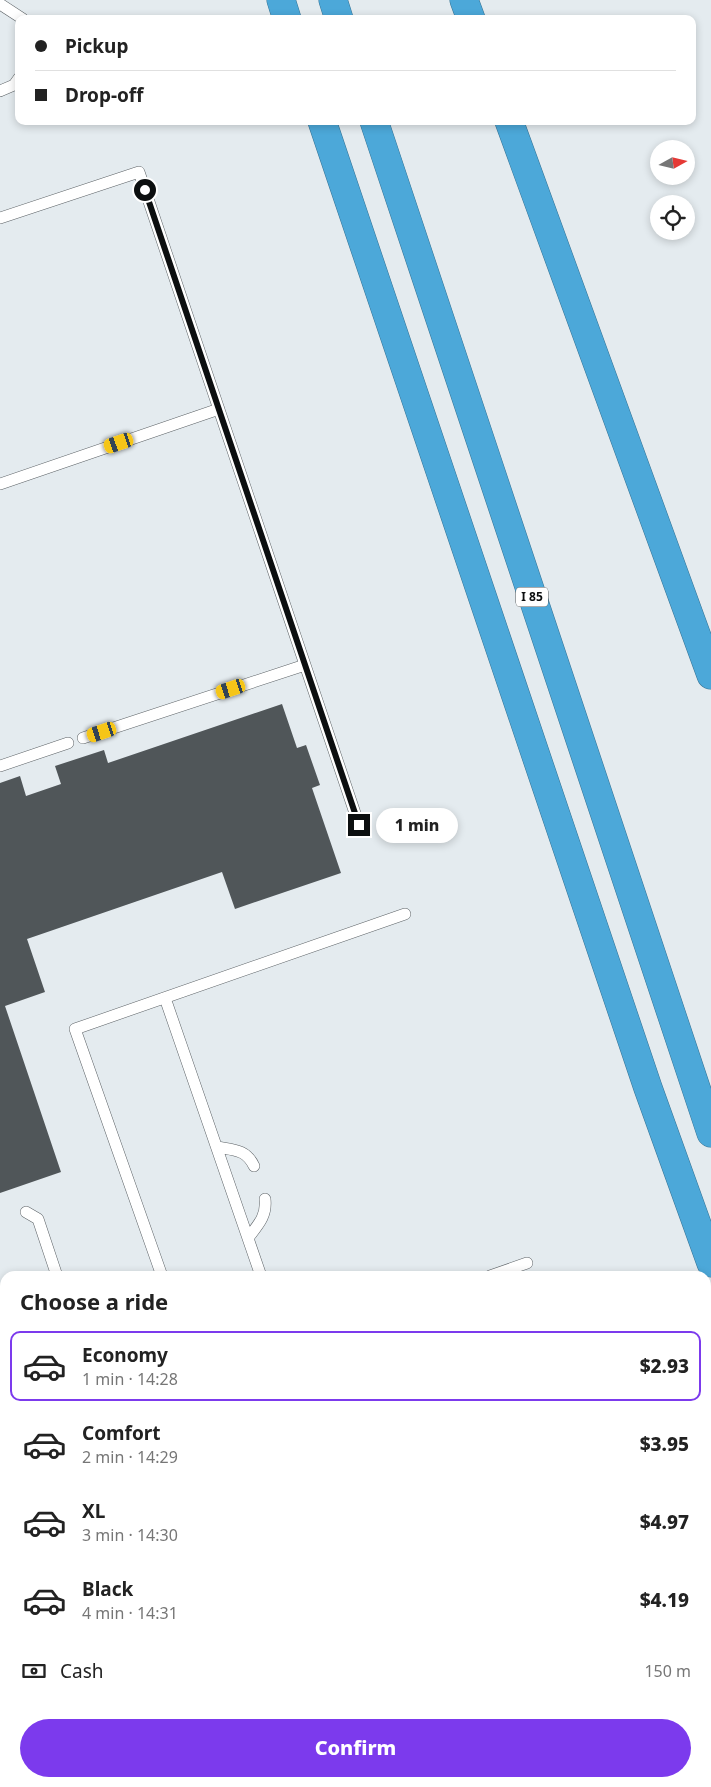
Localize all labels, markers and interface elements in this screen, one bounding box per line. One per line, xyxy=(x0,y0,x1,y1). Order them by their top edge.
text: Pickup xyxy=(65,33,128,59)
text: Drop-off xyxy=(65,82,144,108)
north arrow xyxy=(650,140,695,185)
map controls xyxy=(650,140,695,240)
route start xyxy=(134,179,156,201)
button: locate xyxy=(650,195,695,240)
car xyxy=(102,431,135,455)
road number: I 85 xyxy=(516,588,548,606)
car xyxy=(214,677,247,701)
car xyxy=(85,720,118,744)
callout: 1 min xyxy=(376,808,459,842)
route end xyxy=(348,814,370,836)
text: 1 min xyxy=(395,814,439,836)
text: Choose a ride xyxy=(20,1286,168,1316)
text: Economy xyxy=(82,1342,168,1368)
icon: car xyxy=(22,1344,67,1389)
text: $2.93 xyxy=(640,1353,689,1379)
text: 1 min · 14:28 xyxy=(82,1368,178,1390)
text: Comfort xyxy=(82,1420,161,1446)
icon: car xyxy=(22,1422,67,1467)
text: $3.95 xyxy=(640,1431,689,1457)
text: 2 min · 14:29 xyxy=(82,1446,178,1468)
text: XL xyxy=(82,1498,105,1524)
icon: car xyxy=(22,1500,67,1545)
text: $4.97 xyxy=(640,1509,689,1535)
text: 3 min · 14:30 xyxy=(82,1524,178,1546)
text: Black xyxy=(82,1576,133,1602)
icon: car xyxy=(22,1578,67,1623)
text: $4.19 xyxy=(640,1587,689,1613)
text: 4 min · 14:31 xyxy=(82,1602,178,1624)
icon: cash xyxy=(20,1657,48,1685)
text: Cash xyxy=(60,1658,104,1684)
text: 150 m xyxy=(644,1660,691,1682)
button: Confirm xyxy=(20,1719,691,1777)

